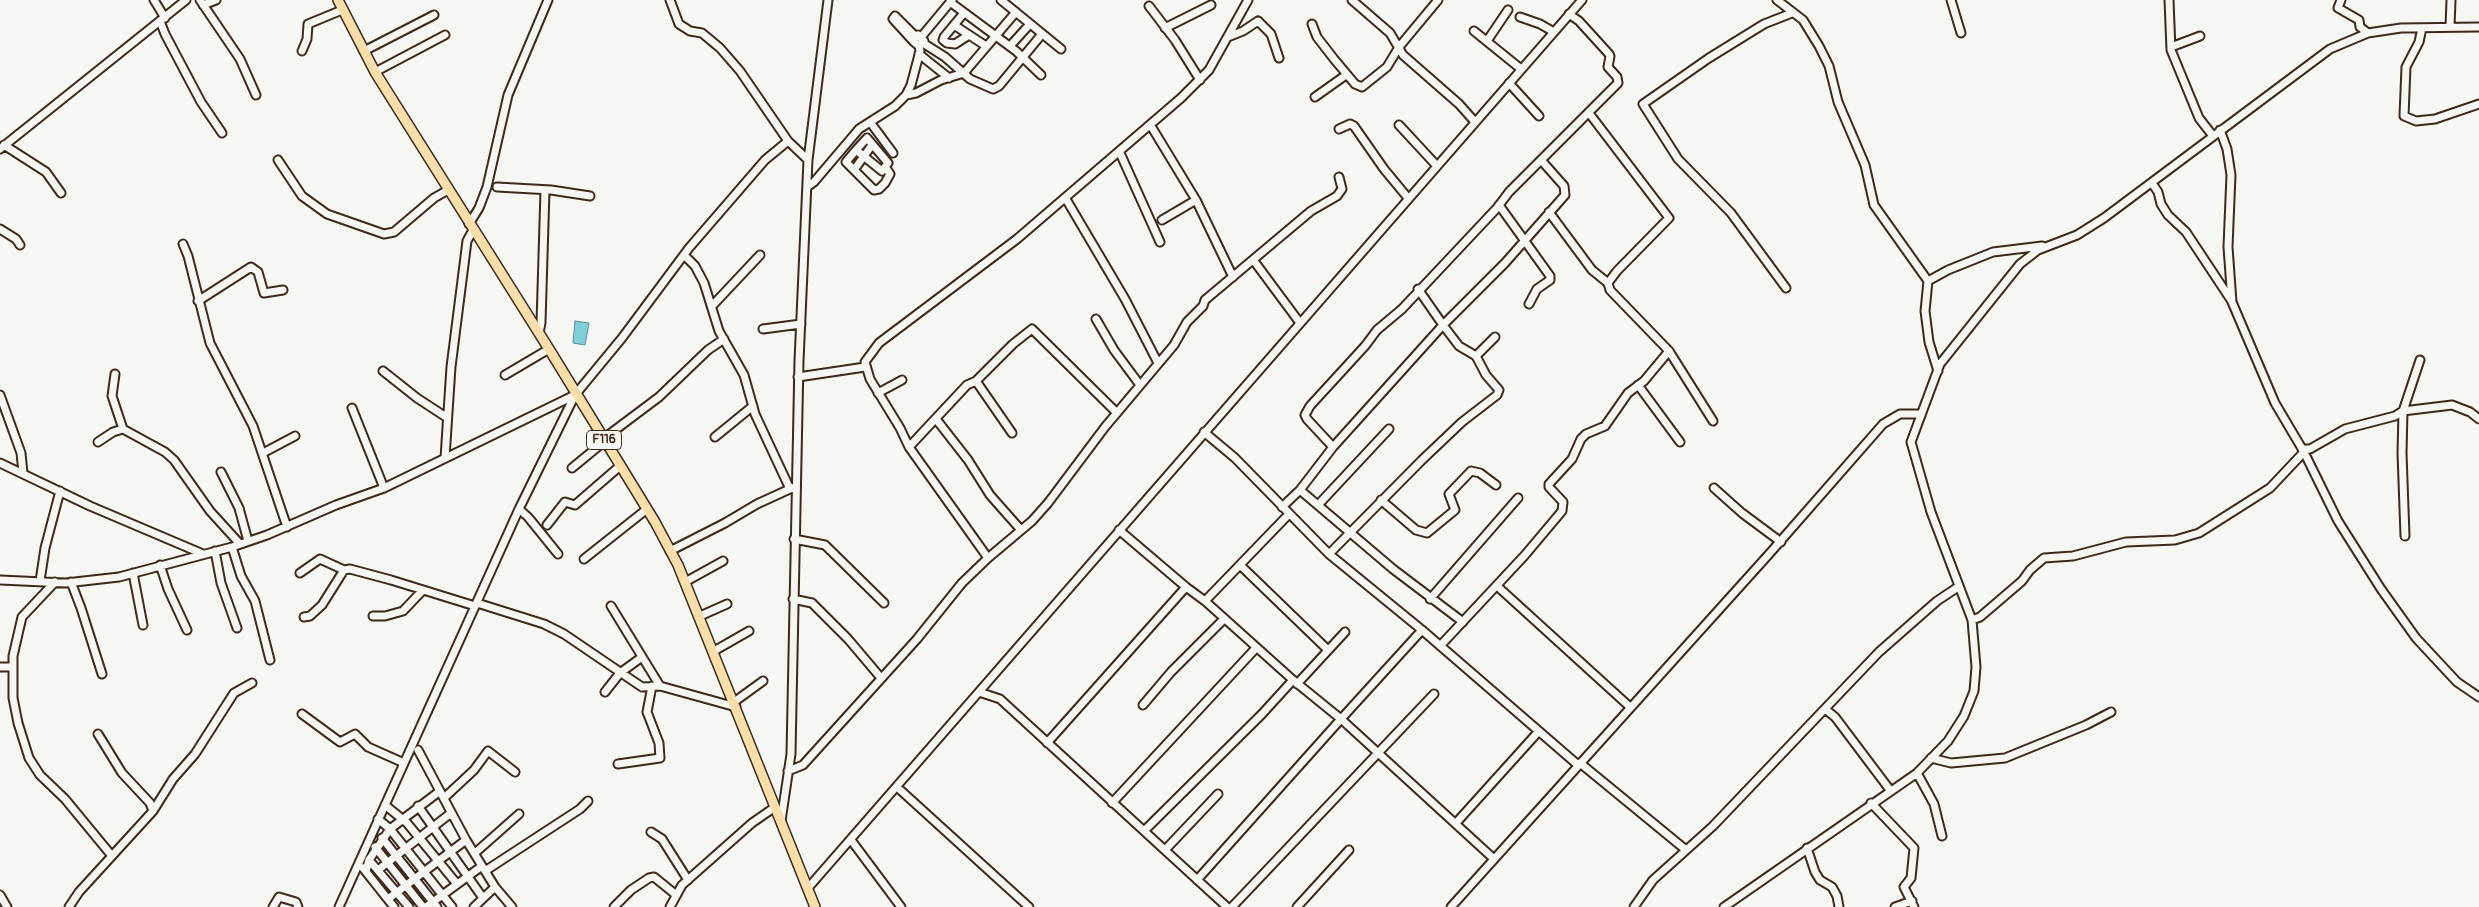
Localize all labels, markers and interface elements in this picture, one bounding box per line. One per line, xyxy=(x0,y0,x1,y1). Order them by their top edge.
road number: F116 xyxy=(586,430,622,450)

